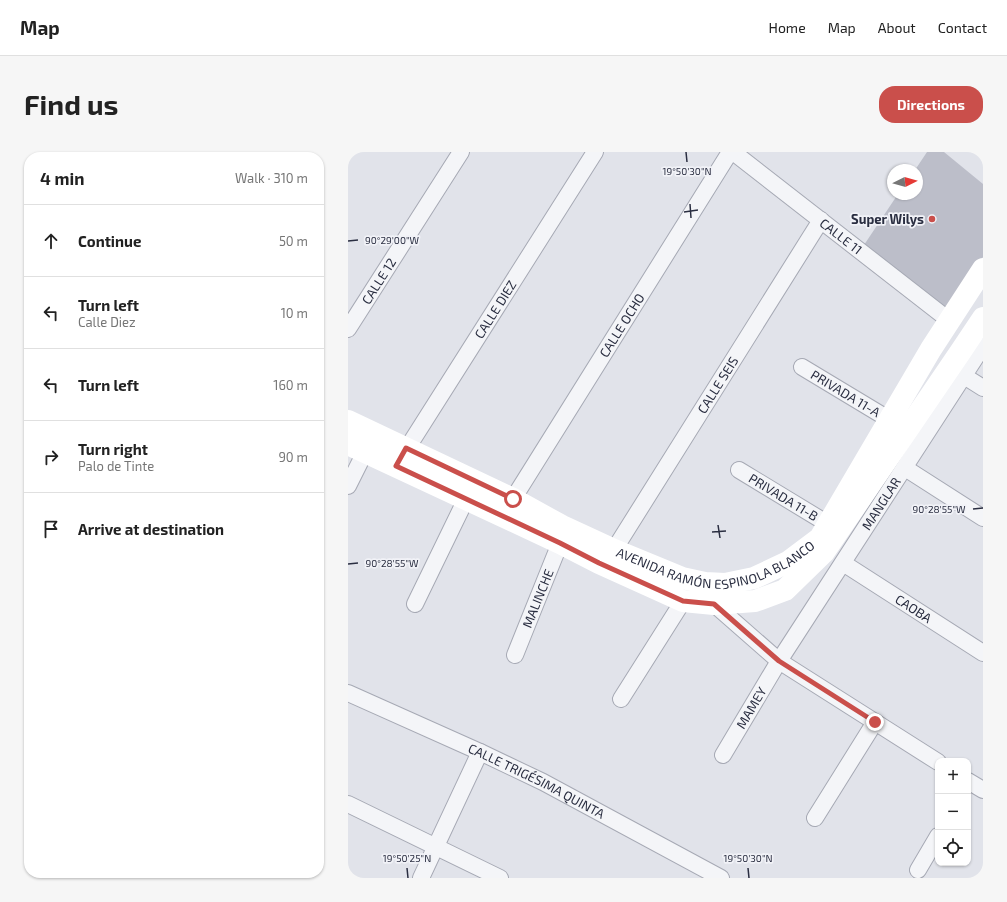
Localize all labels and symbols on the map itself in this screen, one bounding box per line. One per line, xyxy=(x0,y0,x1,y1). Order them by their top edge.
north arrow xyxy=(887,164,923,200)
text: 19°50'30"N xyxy=(663,165,711,177)
place label: Super Wilys xyxy=(851,211,924,227)
marker: Super Wilys xyxy=(927,214,937,224)
street label: CALLE 11 xyxy=(817,215,866,258)
text: 90°29'00"W xyxy=(365,234,419,246)
street label: CALLE 12 xyxy=(358,255,399,307)
street label: CALLE DIEZ xyxy=(471,277,520,341)
street label: CALLE OCHO xyxy=(596,290,648,360)
street label: CALLE SEIS xyxy=(694,353,741,416)
street label: PRIVADA 11-A xyxy=(808,366,883,420)
street label: PRIVADA 11-B xyxy=(746,470,821,524)
street label: MANGLAR xyxy=(858,474,904,533)
route start xyxy=(504,490,522,508)
text: 90°28'55"W xyxy=(913,503,966,515)
street label: AVENIDA RAMÓN ESPINOLA BLANCO xyxy=(609,531,821,557)
text: AVENIDA RAMÓN ESPINOLA BLANCO xyxy=(614,537,818,593)
text: 90°28'55"W xyxy=(366,557,419,569)
street label: MALINCHE xyxy=(519,567,557,630)
street label: CAOBA xyxy=(892,591,935,626)
street label: MAMEY xyxy=(733,684,770,731)
route end xyxy=(866,713,884,731)
street label: CALLE TRIGÉSIMA QUINTA xyxy=(466,740,608,822)
text: 19°50'25"N xyxy=(383,852,431,864)
text: 19°50'30"N xyxy=(724,852,772,864)

